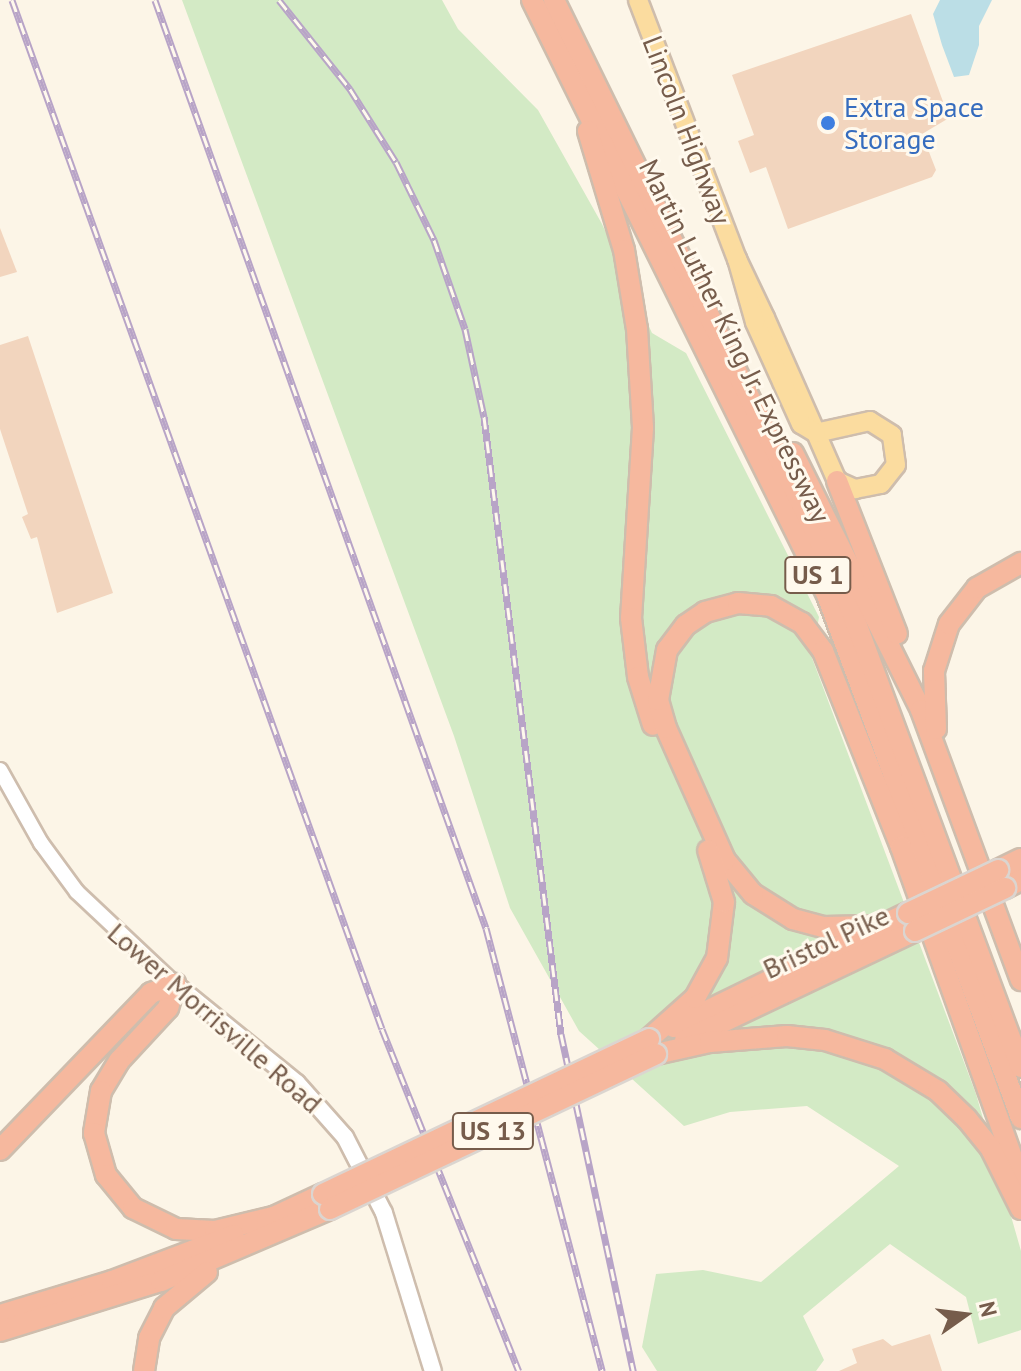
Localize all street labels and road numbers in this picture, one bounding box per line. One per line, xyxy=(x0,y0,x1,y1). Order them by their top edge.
street label: Lincoln Highway xyxy=(636,31,738,229)
street label: Martin Luther King Jr. Expressway xyxy=(632,153,838,529)
road number: US 1 xyxy=(784,553,852,597)
street label: Bristol Pike xyxy=(758,898,894,986)
street label: Lower Morrisville Road xyxy=(101,916,329,1120)
road number: US 13 xyxy=(451,1109,535,1153)

